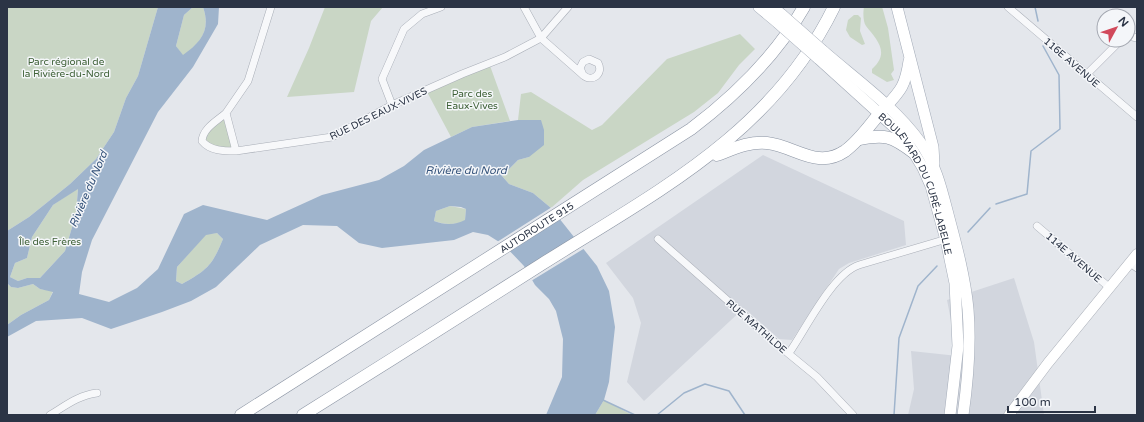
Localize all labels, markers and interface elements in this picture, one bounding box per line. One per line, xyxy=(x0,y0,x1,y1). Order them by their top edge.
north arrow xyxy=(1096,8,1136,48)
text: N xyxy=(1115,14,1131,29)
street label: 116E AVENUE xyxy=(1041,35,1102,90)
park label: Parc régional de la Rivière-du-Nord xyxy=(22,56,110,80)
street label: RUE DES EAUX-VIVES xyxy=(328,85,429,143)
park label: Parc des Eaux-Vives xyxy=(446,88,498,112)
street label: BOULEVARD DU CURÉ-LABELLE xyxy=(875,111,954,256)
water label: Rivière du Nord xyxy=(67,147,111,229)
water label: Rivière du Nord xyxy=(425,164,509,177)
street label: AUTOROUTE 915 xyxy=(498,200,576,256)
street label: 114E AVENUE xyxy=(1043,230,1104,285)
park label: Île des Frères xyxy=(19,236,81,248)
street label: RUE MATHILDE xyxy=(724,297,789,356)
scale bar xyxy=(1008,388,1095,414)
text: 100 m xyxy=(1014,395,1051,409)

